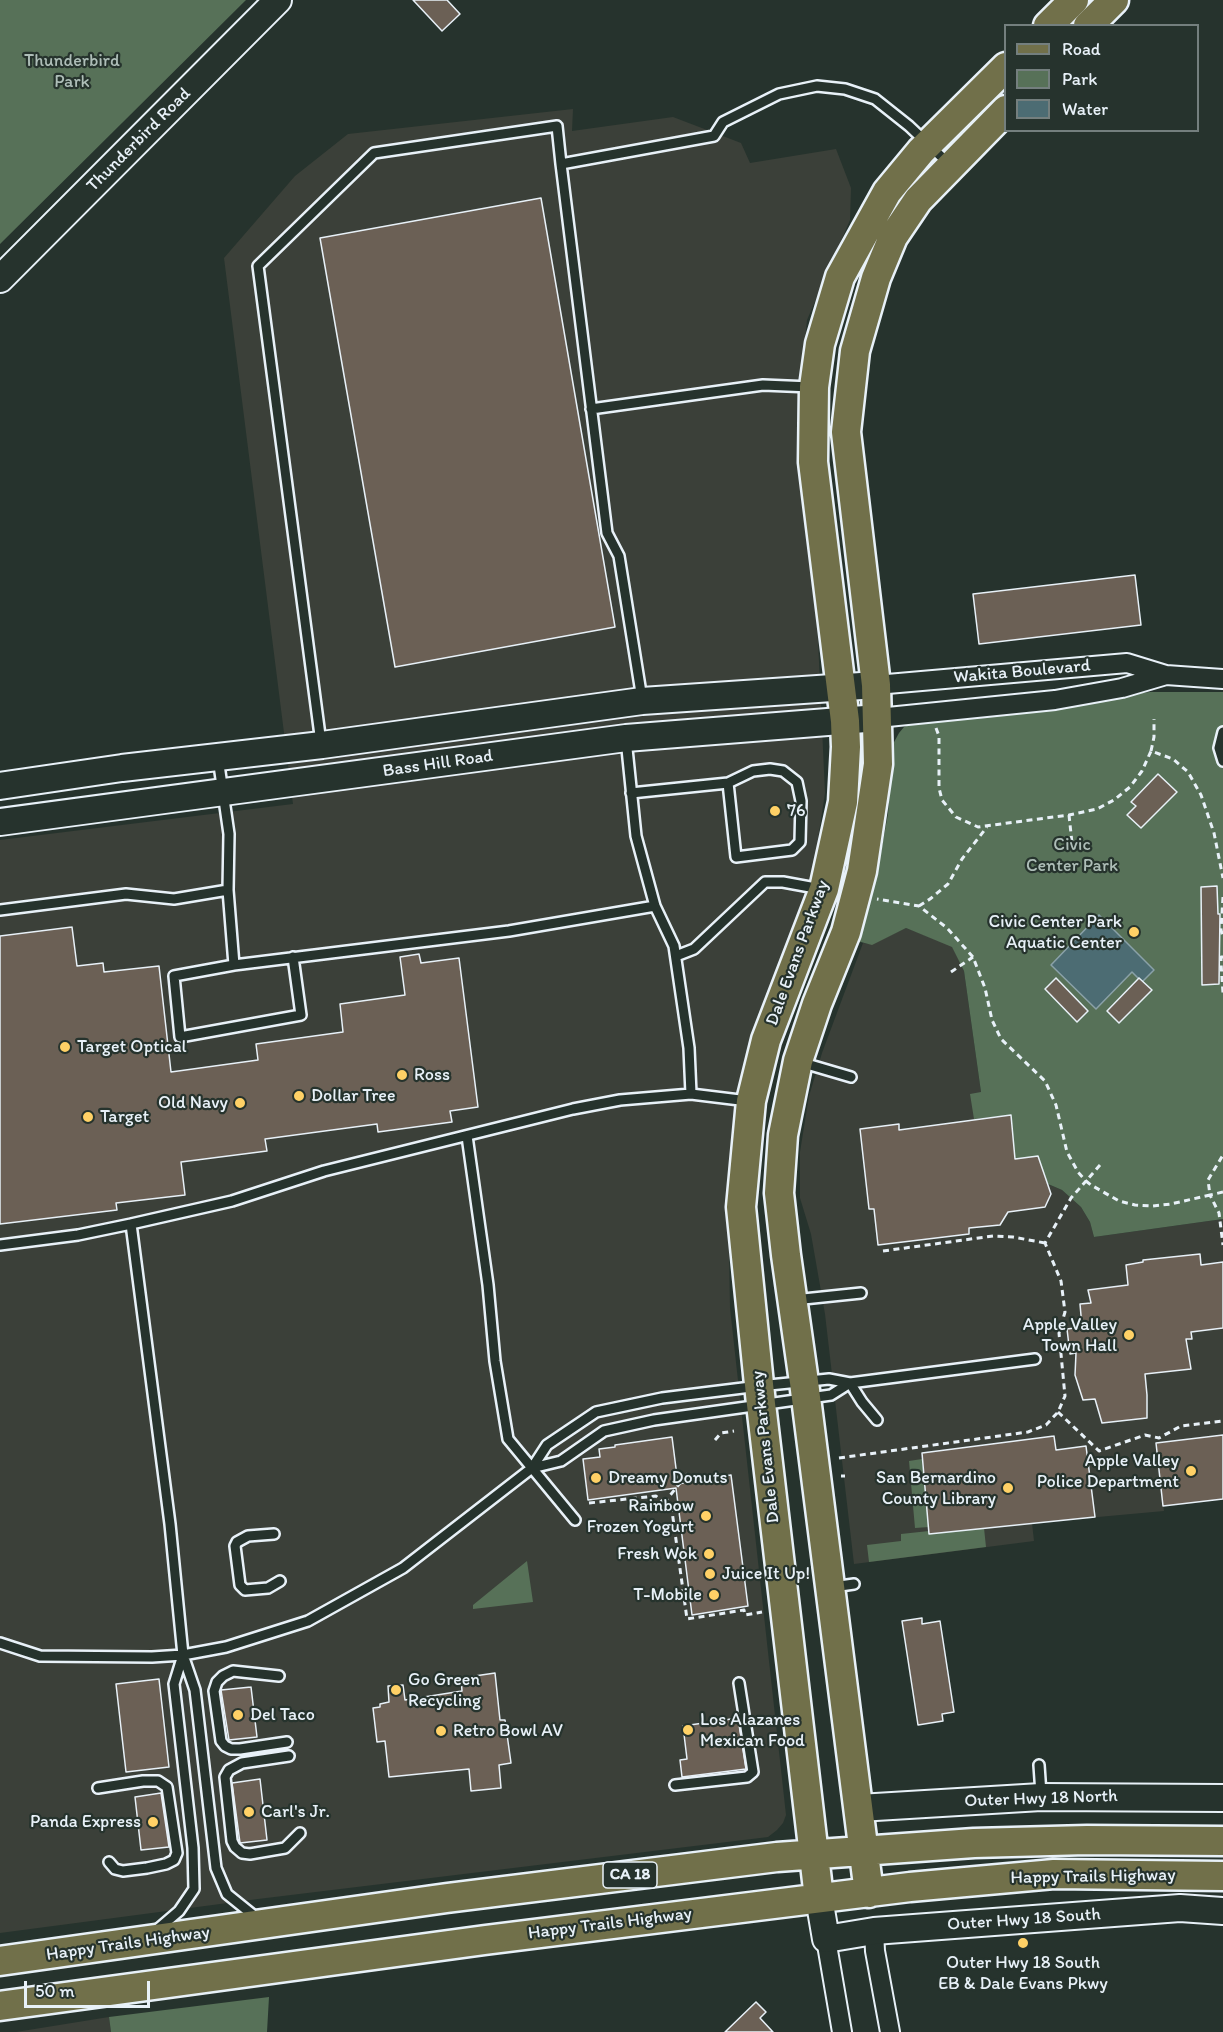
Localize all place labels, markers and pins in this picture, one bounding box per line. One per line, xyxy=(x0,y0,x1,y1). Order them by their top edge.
place label: 76 xyxy=(787,800,805,822)
marker: 76 xyxy=(768,804,782,818)
place label: Civic Center Park Aquatic Center xyxy=(988,911,1122,954)
marker: Civic Center Park Aquatic Center xyxy=(1127,925,1141,939)
place label: Target Optical xyxy=(77,1036,187,1058)
marker: Target Optical xyxy=(58,1040,72,1054)
place label: Ross xyxy=(414,1064,450,1086)
marker: Ross xyxy=(395,1068,409,1082)
place label: Dollar Tree xyxy=(311,1085,395,1107)
marker: Dollar Tree xyxy=(292,1089,306,1103)
place label: Old Navy xyxy=(158,1092,228,1114)
marker: Old Navy xyxy=(233,1096,247,1110)
place label: Target xyxy=(100,1106,149,1128)
marker: Target xyxy=(81,1110,95,1124)
place label: Apple Valley Town Hall xyxy=(1023,1314,1117,1356)
marker: Apple Valley Town Hall xyxy=(1122,1328,1136,1342)
place label: Apple Valley Police Department xyxy=(1037,1450,1179,1492)
marker: Apple Valley Police Department xyxy=(1184,1464,1198,1478)
place label: Dreamy Donuts xyxy=(608,1467,728,1489)
place label: San Bernardino County Library xyxy=(876,1467,996,1510)
marker: Dreamy Donuts xyxy=(589,1471,603,1485)
marker: San Bernardino County Library xyxy=(1001,1481,1015,1495)
place label: Rainbow Frozen Yogurt xyxy=(587,1495,694,1538)
marker: Rainbow Frozen Yogurt xyxy=(699,1509,713,1523)
place label: Fresh Wok xyxy=(617,1543,697,1565)
marker: Fresh Wok xyxy=(702,1547,716,1561)
place label: Juice It Up! xyxy=(722,1563,810,1585)
marker: Juice It Up! xyxy=(703,1567,717,1581)
place label: T-Mobile xyxy=(633,1584,702,1606)
marker: T-Mobile xyxy=(707,1588,721,1602)
place label: Go Green Recycling xyxy=(408,1669,481,1712)
marker: Go Green Recycling xyxy=(389,1683,403,1697)
place label: Del Taco xyxy=(250,1704,315,1726)
marker: Del Taco xyxy=(231,1708,245,1722)
place label: Los Alazanes Mexican Food xyxy=(700,1709,805,1752)
place label: Retro Bowl AV xyxy=(453,1720,563,1742)
marker: Los Alazanes Mexican Food xyxy=(681,1723,695,1737)
marker: Retro Bowl AV xyxy=(434,1724,448,1738)
place label: Carl's Jr. xyxy=(261,1801,330,1823)
marker: Carl's Jr. xyxy=(242,1805,256,1819)
place label: Panda Express xyxy=(30,1811,141,1833)
marker: Panda Express xyxy=(146,1815,160,1829)
marker: Outer Hwy 18 South EB & Dale Evans Pkwy xyxy=(1016,1936,1030,1950)
place label: Outer Hwy 18 South EB & Dale Evans Pkwy xyxy=(938,1952,1108,1994)

